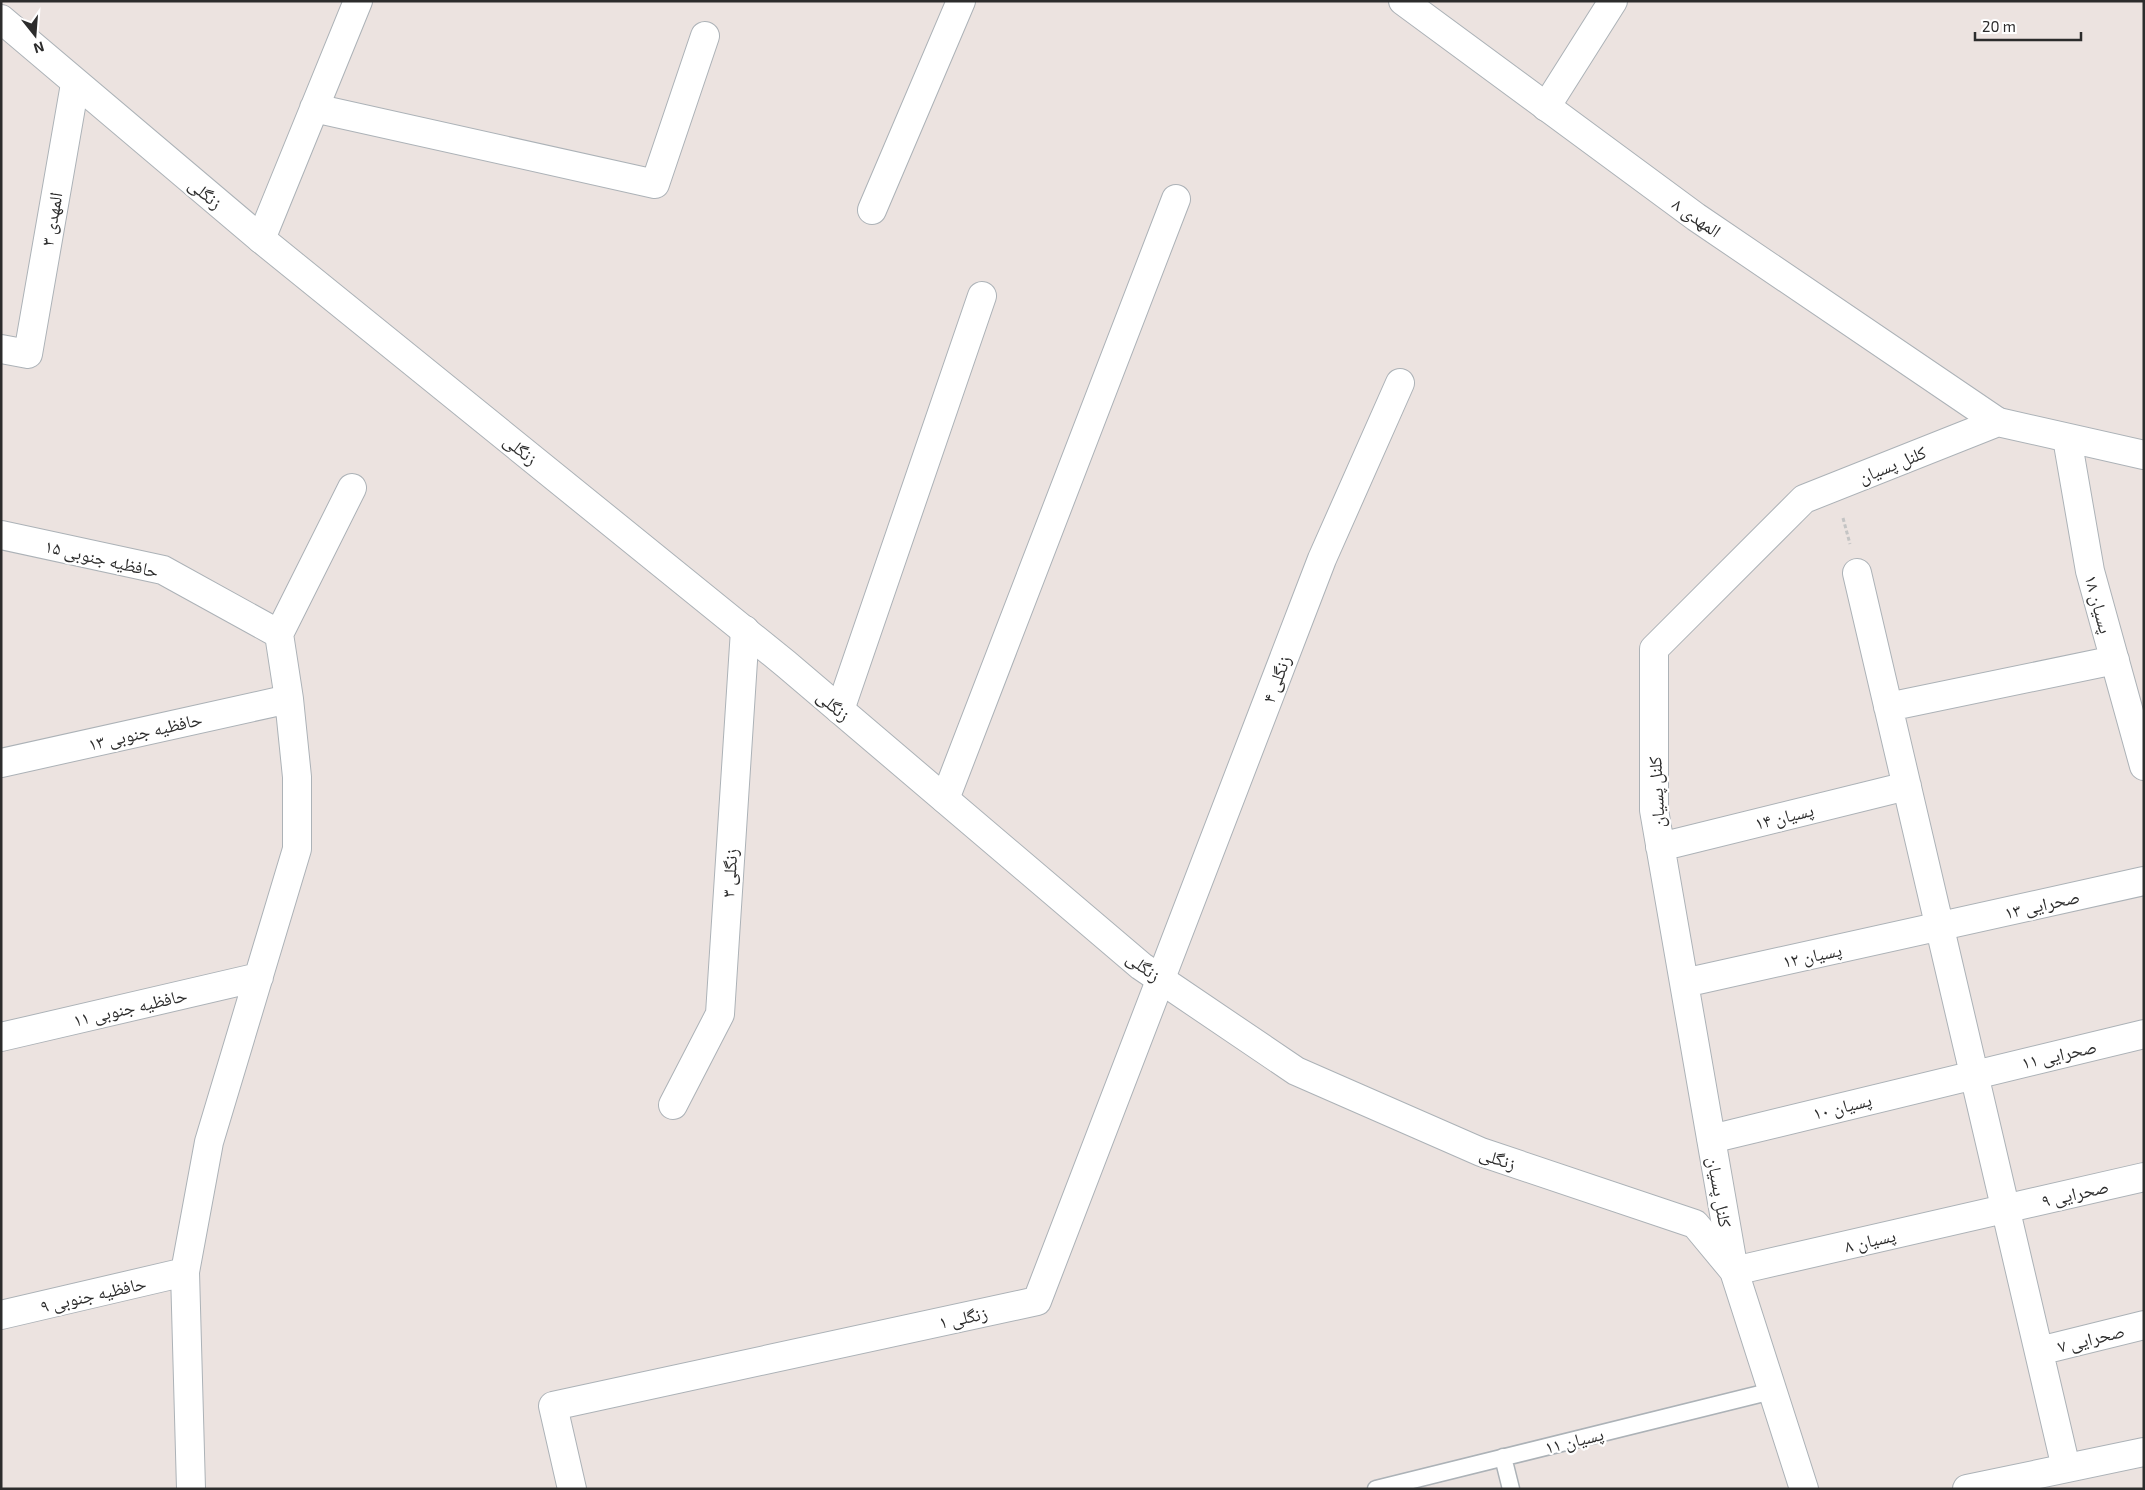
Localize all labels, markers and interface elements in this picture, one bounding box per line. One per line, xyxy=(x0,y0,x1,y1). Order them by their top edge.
north arrow xyxy=(10,10,60,60)
scale bar xyxy=(1975,10,2081,42)
text: 20 m xyxy=(1982,17,2016,35)
text: N xyxy=(32,38,46,58)
street label: زنگلی xyxy=(184,173,227,214)
street label: المهدی ۳ xyxy=(35,190,68,248)
street label: المهدی ۸ xyxy=(1668,192,1725,242)
street label: زنگلی xyxy=(499,429,542,470)
street label: کلنل پسیان xyxy=(1855,440,1930,489)
street label: حافظیه جنوبی ۱۵ xyxy=(43,534,161,583)
street label: پسیان ۱۸ xyxy=(2080,572,2117,636)
street label: زنگلی ۴ xyxy=(1257,652,1296,706)
street label: زنگلی xyxy=(812,685,855,726)
street label: حافظیه جنوبی ۱۳ xyxy=(86,707,204,756)
street label: کلنل پسیان xyxy=(1643,755,1670,828)
street label: پسیان ۱۴ xyxy=(1752,798,1816,835)
street label: زنگلی ۳ xyxy=(716,848,743,898)
street label: صحرایی ۱۳ xyxy=(2002,885,2082,924)
street label: پسیان ۱۲ xyxy=(1780,938,1844,973)
street label: زنگلی xyxy=(1122,946,1165,987)
street label: حافظیه جنوبی ۱۱ xyxy=(71,983,189,1032)
street label: صحرایی ۱۱ xyxy=(2019,1035,2099,1074)
street label: پسیان ۱۰ xyxy=(1810,1088,1874,1125)
street label: زنگلی xyxy=(1477,1142,1519,1175)
street label: کلنل پسیان xyxy=(1702,1155,1737,1230)
street label: صحرایی ۹ xyxy=(2039,1175,2111,1212)
street label: پسیان ۸ xyxy=(1842,1223,1898,1258)
street label: حافظیه جنوبی ۹ xyxy=(38,1271,148,1318)
street label: زنگلی ۱ xyxy=(937,1301,990,1334)
street label: صحرایی ۷ xyxy=(2055,1319,2127,1358)
street label: پسیان ۱۱ xyxy=(1542,1422,1606,1459)

